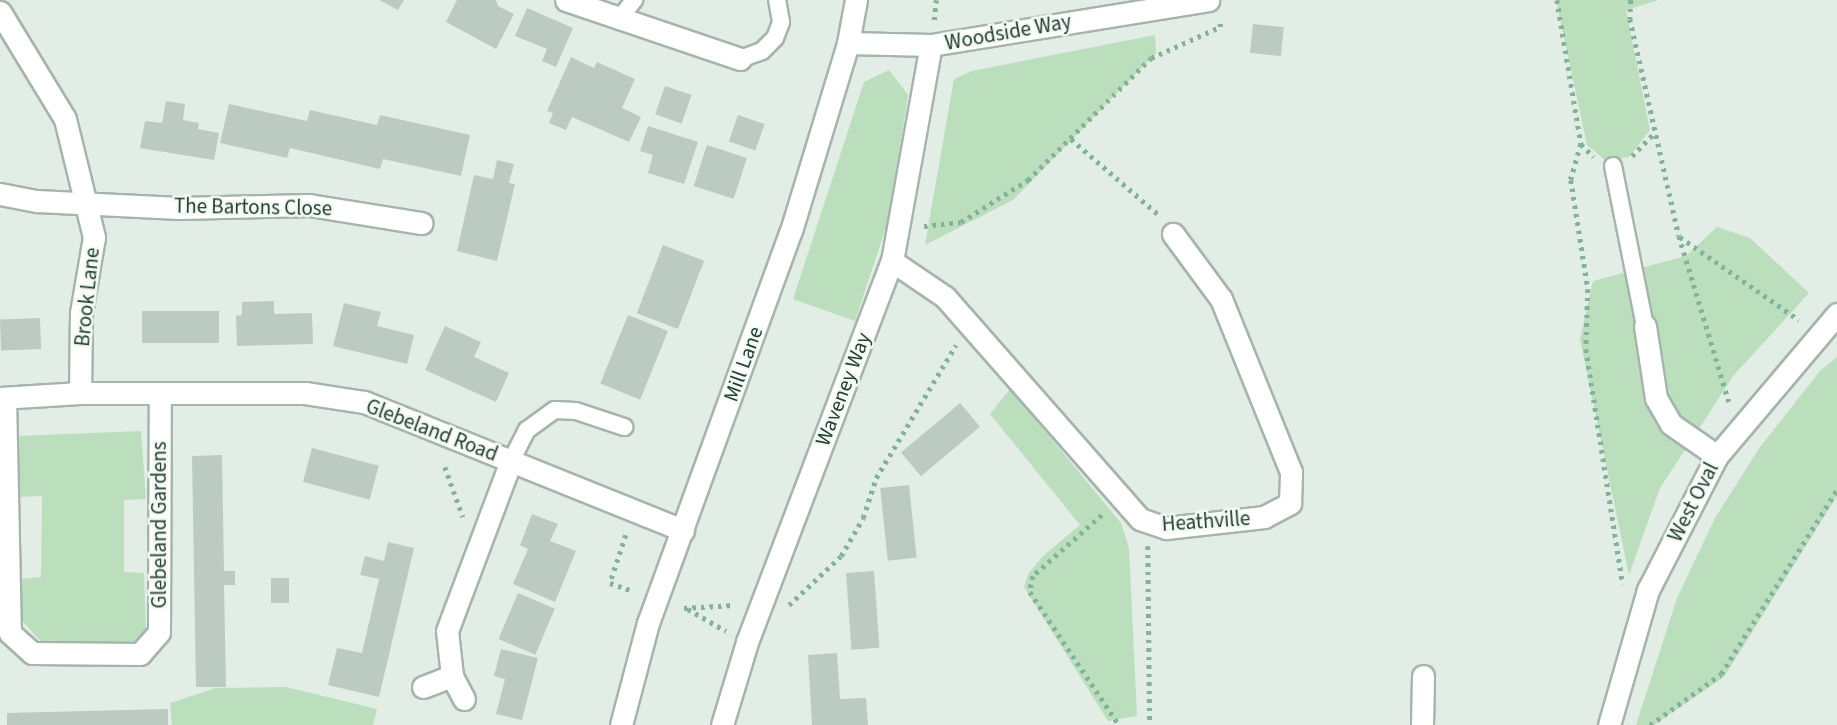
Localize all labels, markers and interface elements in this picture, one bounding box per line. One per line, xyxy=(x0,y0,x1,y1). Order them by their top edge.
street label: Woodside Way xyxy=(943,9,1073,55)
street label: The Bartons Close xyxy=(174,193,332,221)
street label: Brook Lane xyxy=(69,246,105,348)
street label: Mill Lane xyxy=(718,323,768,405)
street label: Waveney Way xyxy=(810,329,876,449)
street label: Glebeland Road xyxy=(363,393,501,467)
street label: Glebeland Gardens xyxy=(146,441,172,609)
street label: West Oval xyxy=(1662,458,1724,546)
street label: Heathville xyxy=(1161,505,1251,537)

